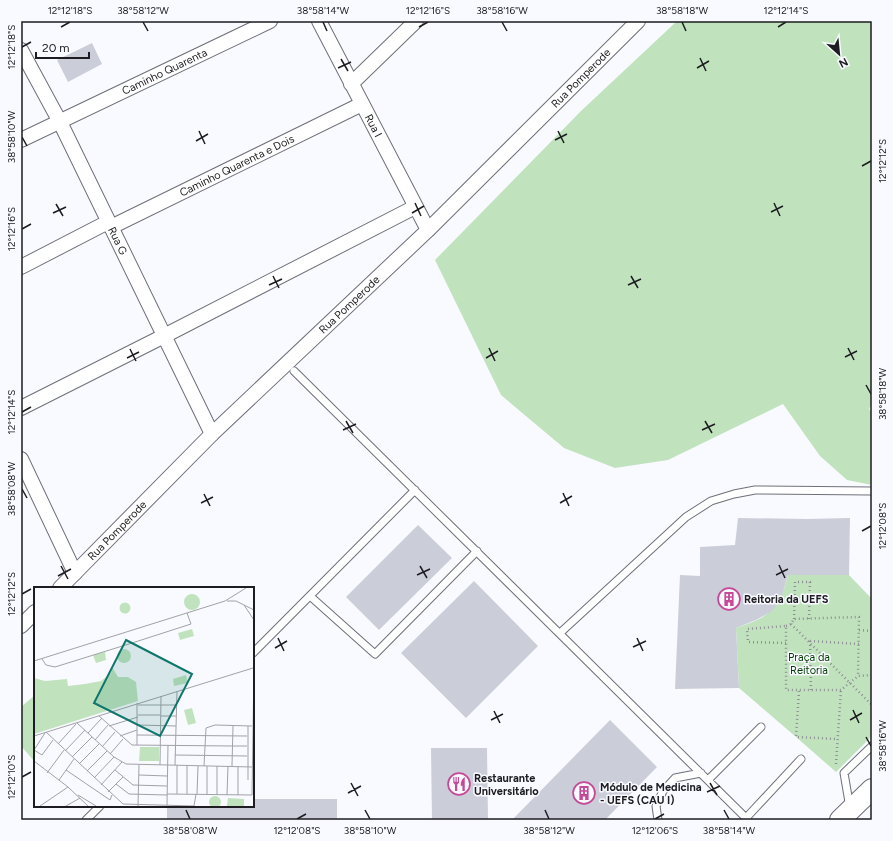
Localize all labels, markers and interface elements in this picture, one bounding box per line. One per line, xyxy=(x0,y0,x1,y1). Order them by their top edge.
text: 12°12'18"S xyxy=(48,4,92,17)
text: 38°58'12"W xyxy=(117,4,169,17)
text: 38°58'14"W xyxy=(297,4,350,17)
text: 12°12'16"S xyxy=(406,4,450,17)
text: 38°58'16"W xyxy=(476,4,528,17)
text: 38°58'18"W xyxy=(656,4,709,17)
text: 12°12'14"S xyxy=(764,4,808,17)
text: 12°12'18"S xyxy=(5,25,18,69)
scale bar xyxy=(36,34,89,60)
north arrow xyxy=(819,34,859,74)
text: 20 m xyxy=(42,41,70,55)
street label: Caminho Quarenta xyxy=(120,46,209,97)
street label: Rua Pomperode xyxy=(548,46,613,110)
text: N xyxy=(837,55,850,70)
text: 38°58'10"W xyxy=(5,110,18,163)
street label: Rua I xyxy=(362,112,385,139)
street label: Caminho Quarenta e Dois xyxy=(177,132,296,199)
text: 12°12'12"S xyxy=(876,139,889,183)
text: 12°12'16"S xyxy=(5,207,18,251)
street label: Rua G xyxy=(106,225,130,257)
street label: Rua Pomperode xyxy=(316,273,382,336)
text: 38°58'18"W xyxy=(876,367,889,420)
text: 12°12'14"S xyxy=(5,390,18,434)
text: 38°58'08"W xyxy=(5,461,18,516)
street label: Rua Pomperode xyxy=(85,498,149,563)
text: 12°12'08"S xyxy=(876,502,889,550)
text: 12°12'12"S xyxy=(5,572,18,616)
building icon: Reitoria da UEFS xyxy=(716,586,742,612)
inset map xyxy=(34,587,254,807)
place label: Reitoria da UEFS xyxy=(744,593,829,606)
park label: Praça da Reitoria xyxy=(788,651,830,677)
text: 38°58'16"W xyxy=(876,720,889,772)
text: 12°12'10"S xyxy=(5,754,18,800)
restaurant icon: Restaurante Universitário xyxy=(446,771,472,797)
place label: Restaurante Universitário xyxy=(474,772,539,798)
building icon: Módulo de Medicina - UEFS (CAU I) xyxy=(571,780,597,806)
place label: Módulo de Medicina - UEFS (CAU I) xyxy=(600,781,702,807)
text: 38°58'08"W xyxy=(163,824,218,837)
text: 12°12'08"S xyxy=(273,824,321,837)
text: 38°58'10"W xyxy=(344,824,397,837)
text: 38°58'12"W xyxy=(523,824,575,837)
text: 12°12'06"S xyxy=(632,824,678,837)
text: 38°58'14"W xyxy=(703,824,756,837)

